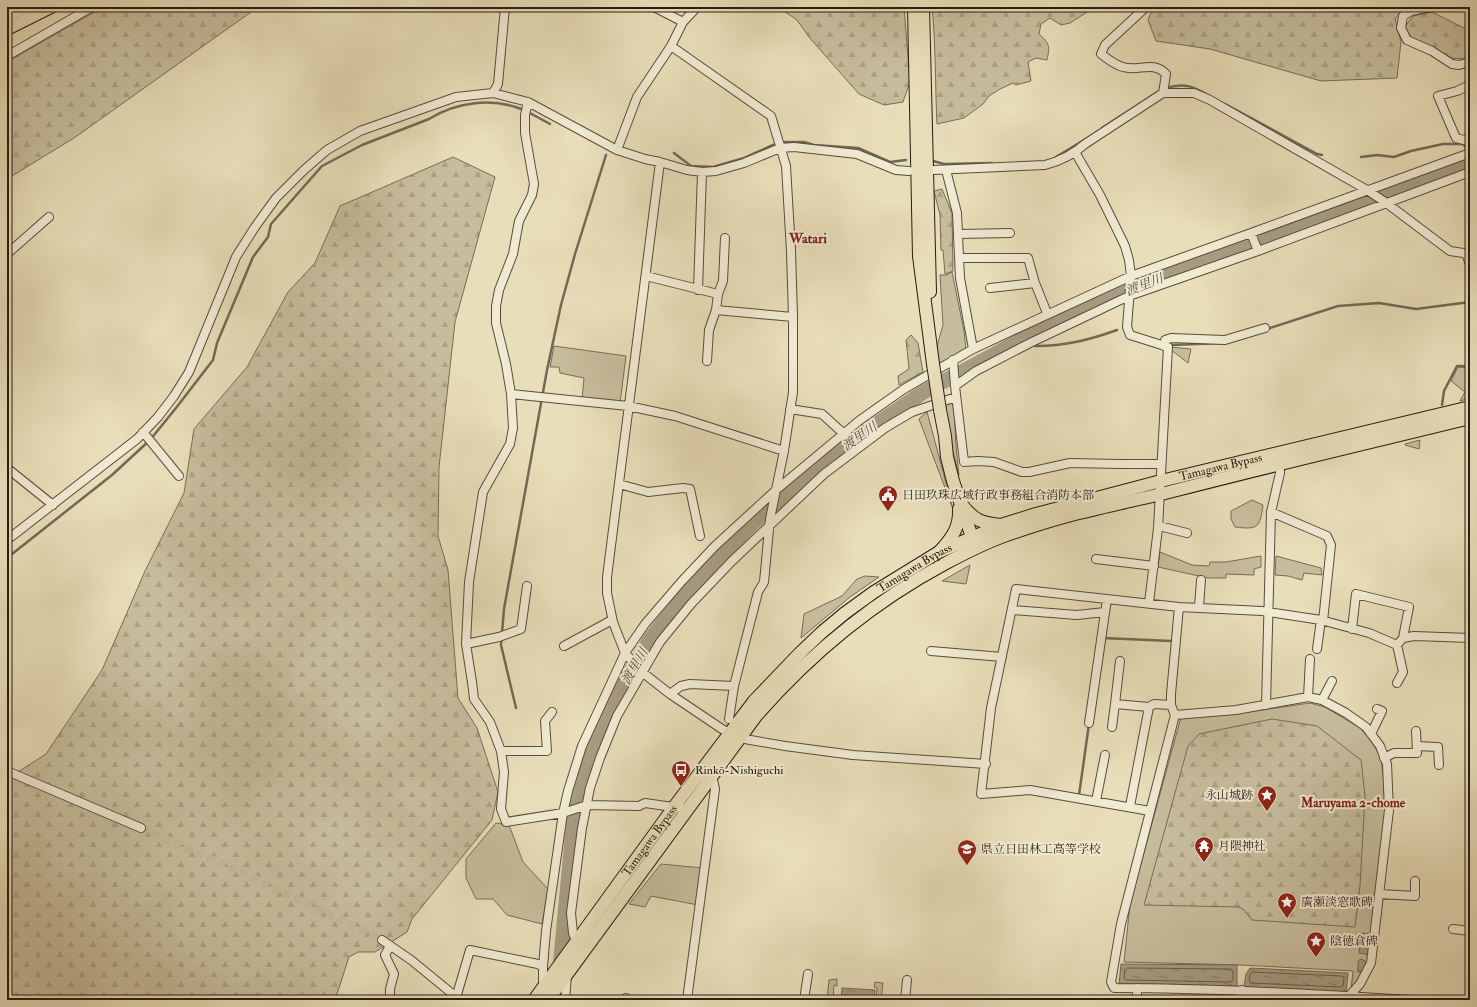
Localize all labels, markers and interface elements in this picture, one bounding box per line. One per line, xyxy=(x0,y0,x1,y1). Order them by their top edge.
district label: Watari xyxy=(788,230,827,247)
water label: 渡里川 xyxy=(1123,270,1167,299)
water label: 渡里川 xyxy=(839,418,882,455)
street label: Tamagawa Bypass xyxy=(1178,450,1264,484)
public building icon: 日田玖珠広域行政事務組合消防本部 xyxy=(877,484,899,512)
place label: 日田玖珠広域行政事務組合消防本部 xyxy=(902,488,1094,503)
street label: Tamagawa Bypass xyxy=(874,540,954,596)
water label: 渡里川 xyxy=(618,644,653,687)
bus stop icon: Rinkō-Nishiguchi xyxy=(670,759,692,787)
place label: Rinkō-Nishiguchi xyxy=(695,763,784,778)
place icon: 永山城跡 xyxy=(1256,784,1278,812)
place label: 永山城跡 xyxy=(1205,788,1253,803)
district label: Maruyama 2-chome xyxy=(1300,795,1406,812)
street label: Tamagawa Bypass xyxy=(619,802,681,880)
temple icon: 月隈神社 xyxy=(1193,835,1215,863)
school or university icon: 県立日田林工高等学校 xyxy=(956,838,978,866)
place label: 月隈神社 xyxy=(1218,839,1266,854)
place label: 県立日田林工高等学校 xyxy=(981,842,1101,857)
place icon: 廣瀬淡窓歌碑 xyxy=(1276,891,1298,919)
place label: 廣瀬淡窓歌碑 xyxy=(1301,895,1373,910)
place icon: 陰徳倉碑 xyxy=(1305,930,1327,958)
place label: 陰徳倉碑 xyxy=(1330,934,1378,949)

